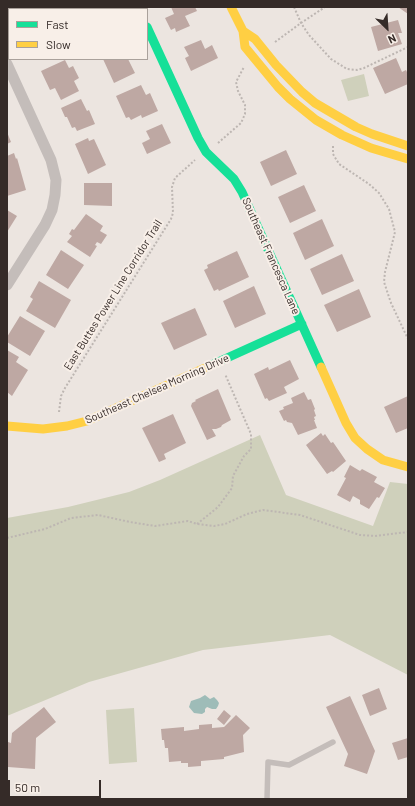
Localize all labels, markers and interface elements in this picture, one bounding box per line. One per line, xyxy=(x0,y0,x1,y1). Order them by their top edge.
legend xyxy=(8,8,148,60)
north arrow xyxy=(367,8,407,48)
text: Fast xyxy=(46,17,69,31)
text: N xyxy=(386,32,398,47)
text: Slow xyxy=(46,37,71,51)
street label: Southeast Francesca Lane xyxy=(239,196,303,316)
street label: East Buttes Power Line Corridor Trail xyxy=(61,217,165,373)
street label: Southeast Chelsea Morning Drive xyxy=(83,351,231,427)
scale bar xyxy=(10,772,103,798)
text: 50 m xyxy=(15,780,40,794)

